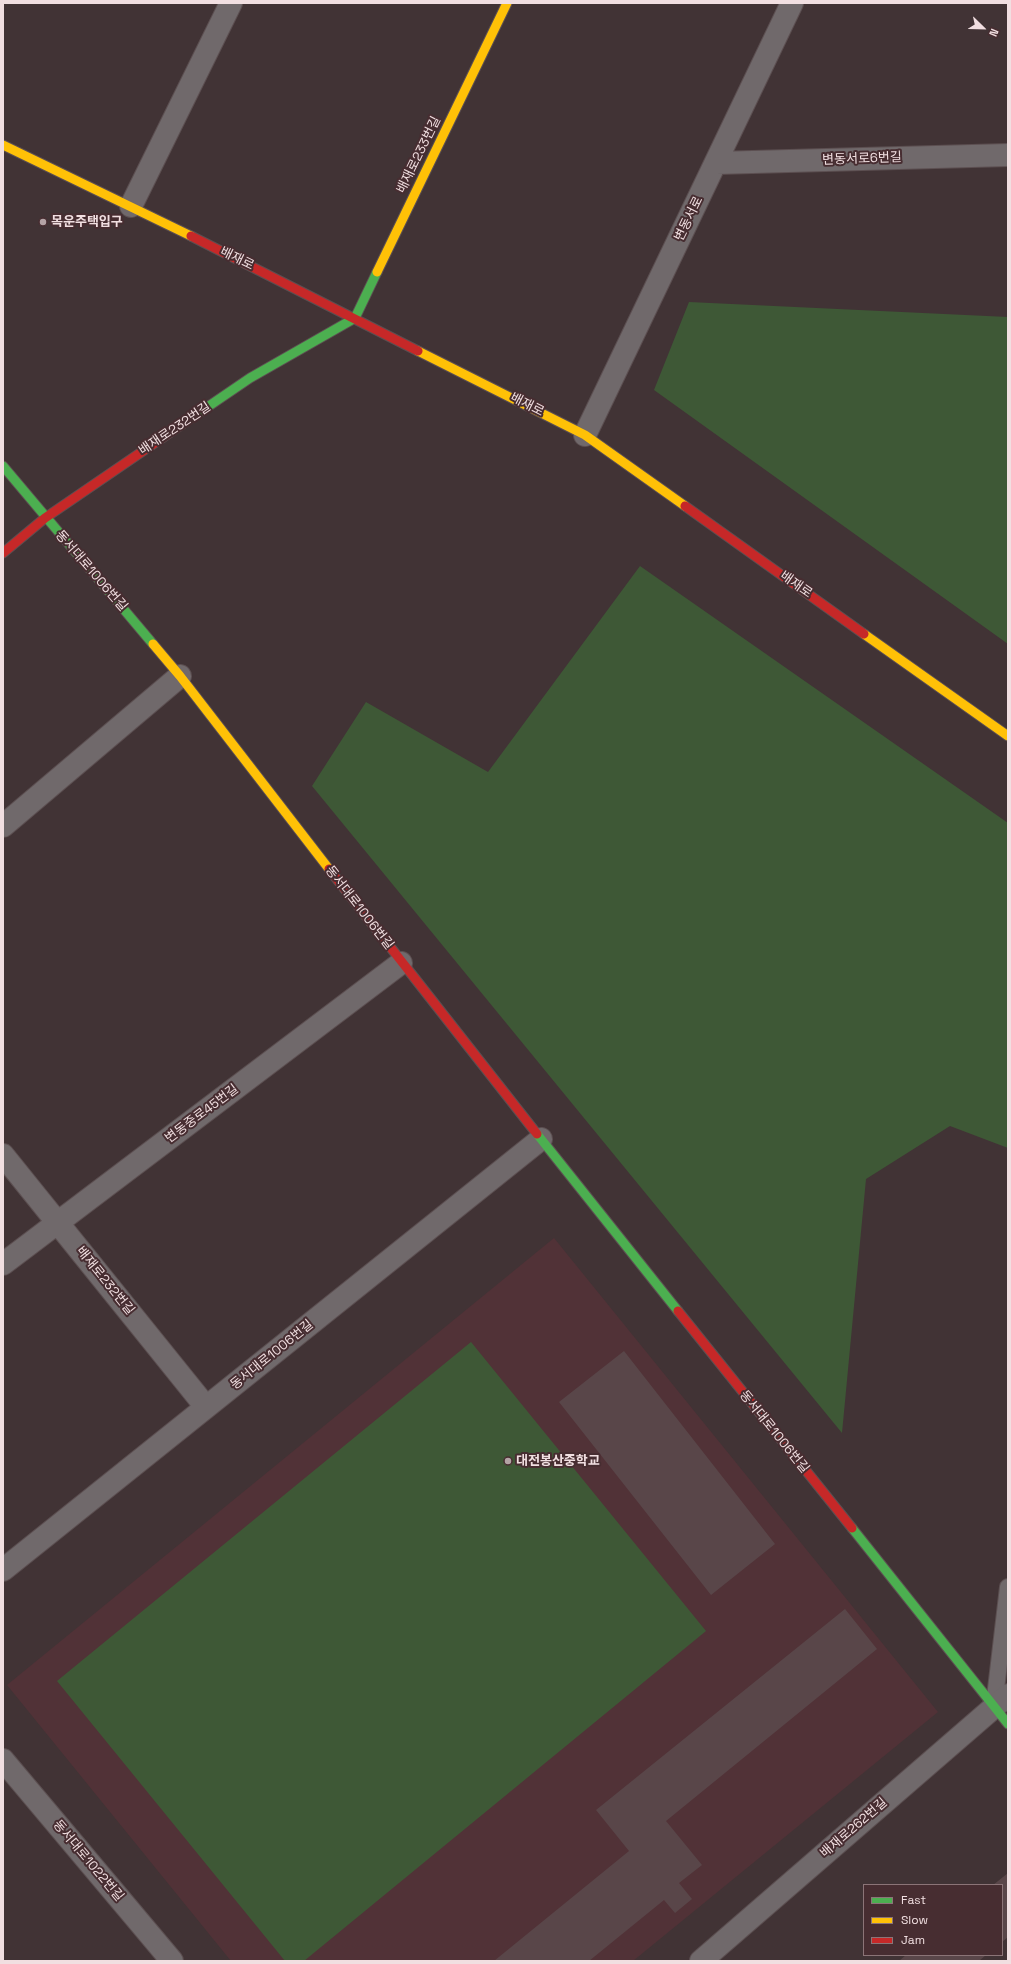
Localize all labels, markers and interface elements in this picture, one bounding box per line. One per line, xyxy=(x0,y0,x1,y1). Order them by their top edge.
north arrow xyxy=(963,8,1003,48)
text: N xyxy=(986,27,1002,39)
street label: 배재로233번길 xyxy=(394,114,444,196)
street label: 변동서로6번길 xyxy=(822,150,902,168)
street label: 변동서로 xyxy=(672,194,706,244)
place label: 목운주택입구 xyxy=(51,214,123,230)
marker: 목운주택입구 xyxy=(38,217,48,227)
street label: 배재로 xyxy=(217,244,257,274)
street label: 배재로 xyxy=(507,390,547,420)
street label: 배재로232번길 xyxy=(136,399,214,459)
street label: 동서대로1006번길 xyxy=(52,527,130,615)
street label: 배재로 xyxy=(777,568,815,602)
street label: 동서대로1006번길 xyxy=(322,863,396,953)
street label: 변동중로45번길 xyxy=(162,1081,242,1147)
street label: 배재로232번길 xyxy=(73,1244,137,1318)
street label: 동서대로1006번길 xyxy=(228,1317,316,1393)
street label: 동서대로1006번길 xyxy=(736,1388,812,1476)
place label: 대전봉산중학교 xyxy=(516,1453,600,1469)
marker: 대전봉산중학교 xyxy=(503,1456,513,1466)
street label: 배재로262번길 xyxy=(817,1795,891,1861)
street label: 동서대로1022번길 xyxy=(49,1817,127,1905)
legend xyxy=(863,1884,1003,1956)
text: Fast xyxy=(901,1892,926,1908)
text: Slow xyxy=(901,1912,928,1928)
text: Jam xyxy=(901,1932,925,1948)

